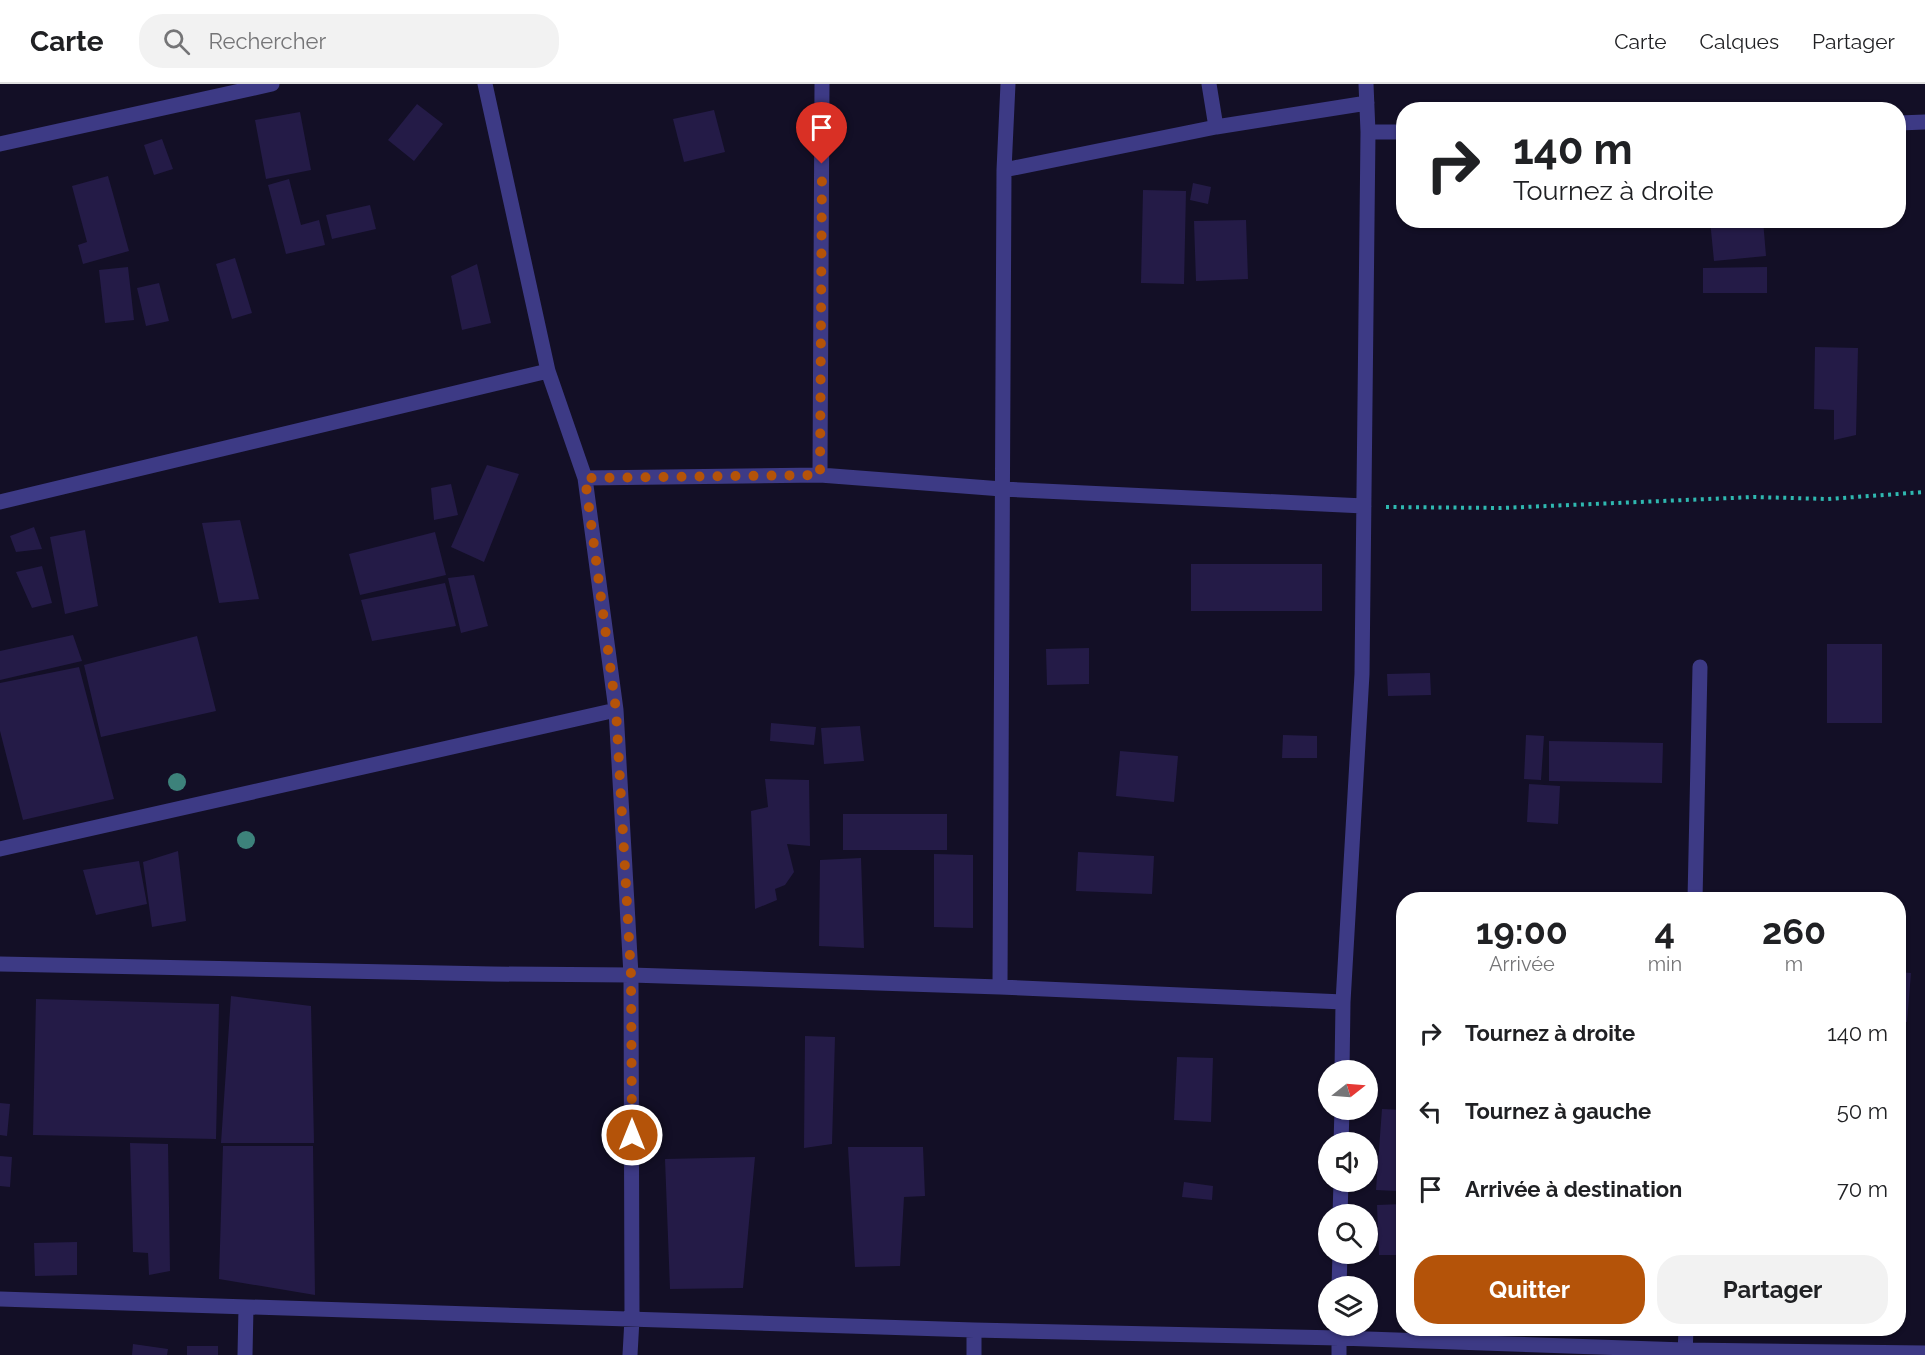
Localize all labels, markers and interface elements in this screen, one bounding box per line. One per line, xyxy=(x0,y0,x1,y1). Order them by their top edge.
search box xyxy=(139,14,559,68)
text: Carte xyxy=(30,25,103,58)
icon: search xyxy=(160,25,193,58)
text: Rechercher xyxy=(208,28,326,54)
text: Carte xyxy=(1614,29,1667,54)
text: Calques xyxy=(1700,29,1779,54)
text: Partager xyxy=(1812,29,1895,54)
pin xyxy=(796,102,847,164)
icon: arrive xyxy=(805,111,838,144)
text: 140 m xyxy=(1513,125,1633,174)
icon: right xyxy=(1414,126,1492,204)
text: Tournez à droite xyxy=(1513,175,1714,206)
text: 19:00 xyxy=(1476,910,1568,952)
text: 4 xyxy=(1655,910,1675,952)
text: 260 xyxy=(1762,910,1826,952)
text: Arrivée xyxy=(1489,952,1555,976)
text: min xyxy=(1648,952,1682,976)
text: m xyxy=(1785,952,1803,976)
icon: right xyxy=(1414,1017,1447,1050)
text: Tournez à droite xyxy=(1465,1020,1635,1046)
text: 140 m xyxy=(1827,1020,1888,1046)
north arrow xyxy=(1318,1060,1378,1120)
map controls xyxy=(1318,1060,1378,1336)
icon: left xyxy=(1414,1095,1447,1128)
text: Tournez à gauche xyxy=(1465,1098,1651,1124)
text: 50 m xyxy=(1837,1098,1888,1124)
position arrow xyxy=(600,1103,664,1167)
button: sound xyxy=(1318,1132,1378,1192)
icon: arrive xyxy=(1414,1173,1447,1206)
text: Arrivée à destination xyxy=(1465,1176,1682,1202)
text: 70 m xyxy=(1837,1176,1888,1202)
button: search xyxy=(1318,1204,1378,1264)
button: Quitter xyxy=(1414,1255,1645,1324)
button: Partager xyxy=(1657,1255,1888,1324)
button: layers xyxy=(1318,1276,1378,1336)

